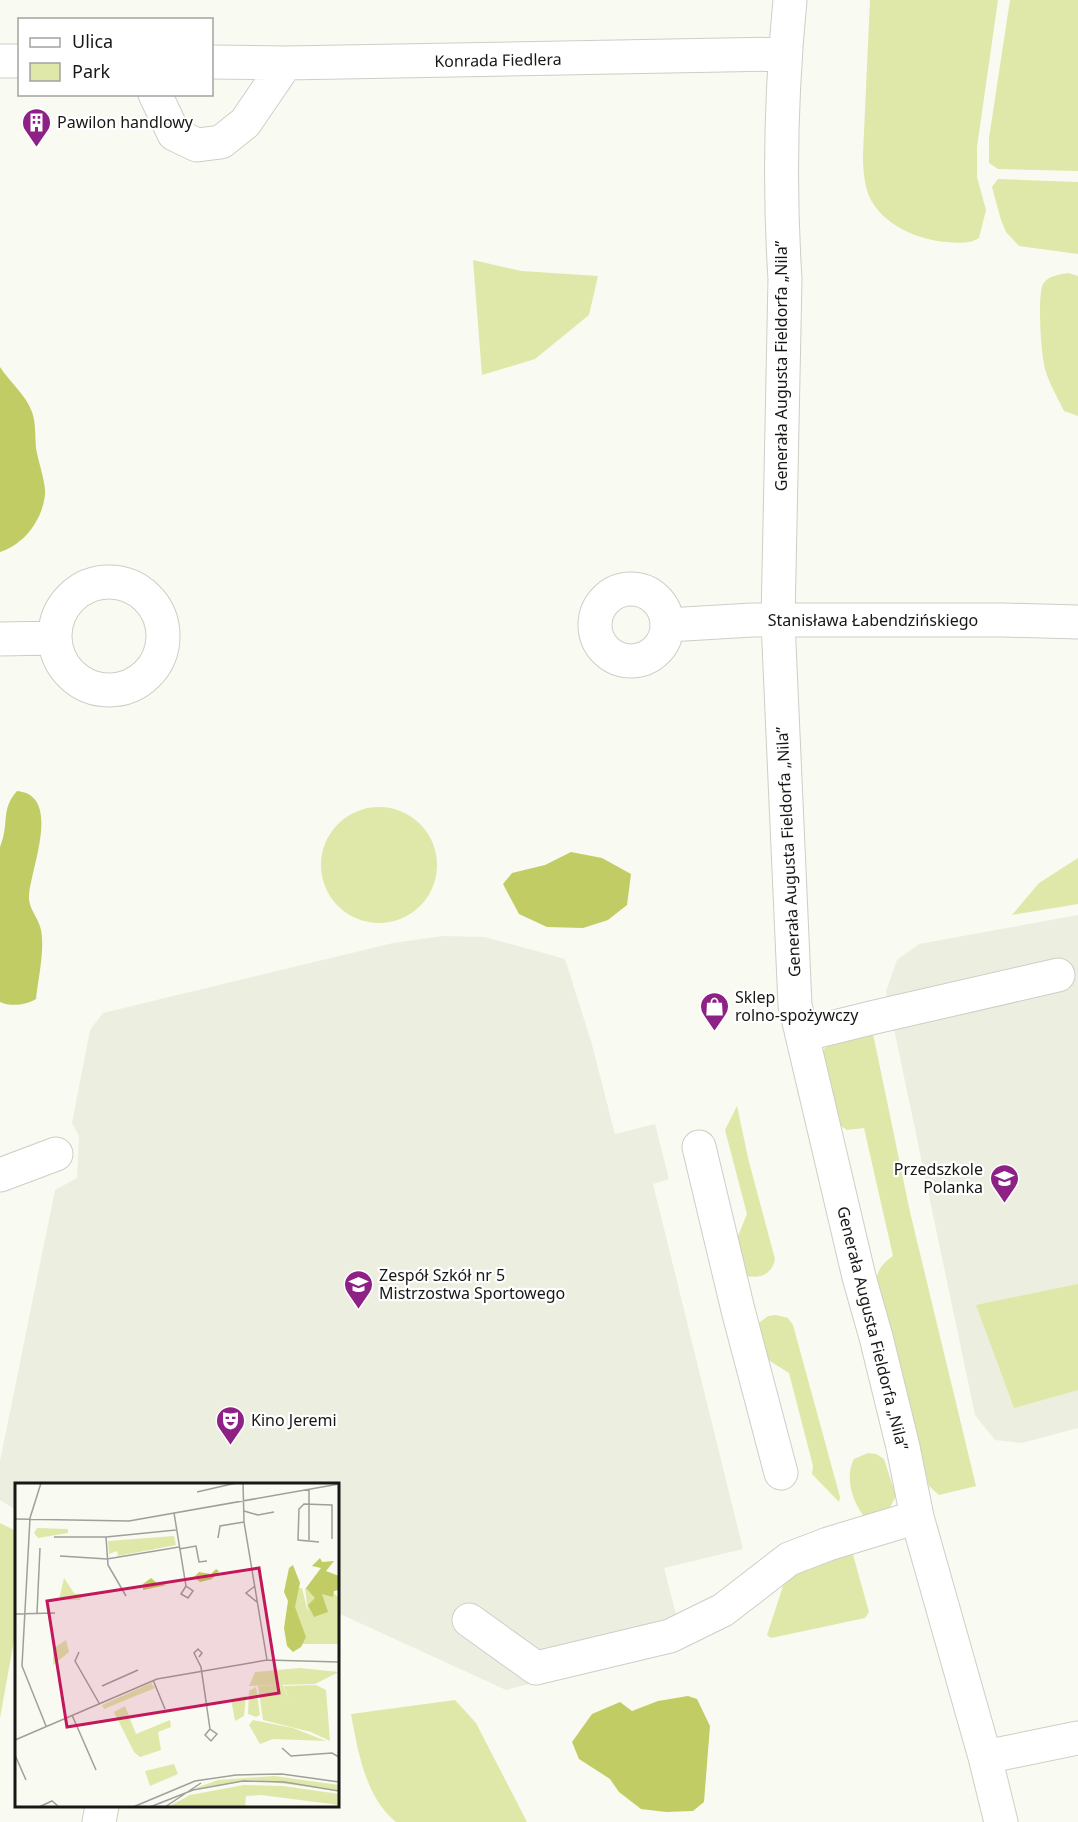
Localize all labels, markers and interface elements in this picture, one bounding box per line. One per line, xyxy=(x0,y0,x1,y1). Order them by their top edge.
legend xyxy=(18,18,213,96)
text: Ulica xyxy=(72,29,113,53)
street label: Konrada Fiedlera xyxy=(434,48,562,72)
text: Park xyxy=(72,59,110,83)
building icon: Pawilon handlowy xyxy=(20,106,52,148)
place label: Pawilon handlowy xyxy=(57,111,194,133)
street label: Generała Augusta Fieldorfa „Nila” xyxy=(770,240,792,491)
street label: Stanisława Łabendzińskiego xyxy=(768,609,978,631)
street label: Generała Augusta Fieldorfa „Nila” xyxy=(770,726,806,978)
place label: Sklep rolno-spożywczy xyxy=(735,986,859,1026)
shop icon: Sklep rolno-spożywczy xyxy=(698,990,730,1032)
place label: Przedszkole Polanka xyxy=(894,1158,983,1198)
school or university icon: Przedszkole Polanka xyxy=(988,1162,1020,1204)
street label: Generała Augusta Fieldorfa „Nila” xyxy=(832,1204,914,1452)
place label: Zespół Szkół nr 5 Mistrzostwa Sportowego xyxy=(379,1264,565,1304)
school or university icon: Zespół Szkół nr 5 Mistrzostwa Sportowego xyxy=(342,1268,374,1310)
theatre icon: Kino Jeremi xyxy=(214,1404,246,1446)
place label: Kino Jeremi xyxy=(251,1409,337,1431)
inset map xyxy=(15,1483,339,1807)

